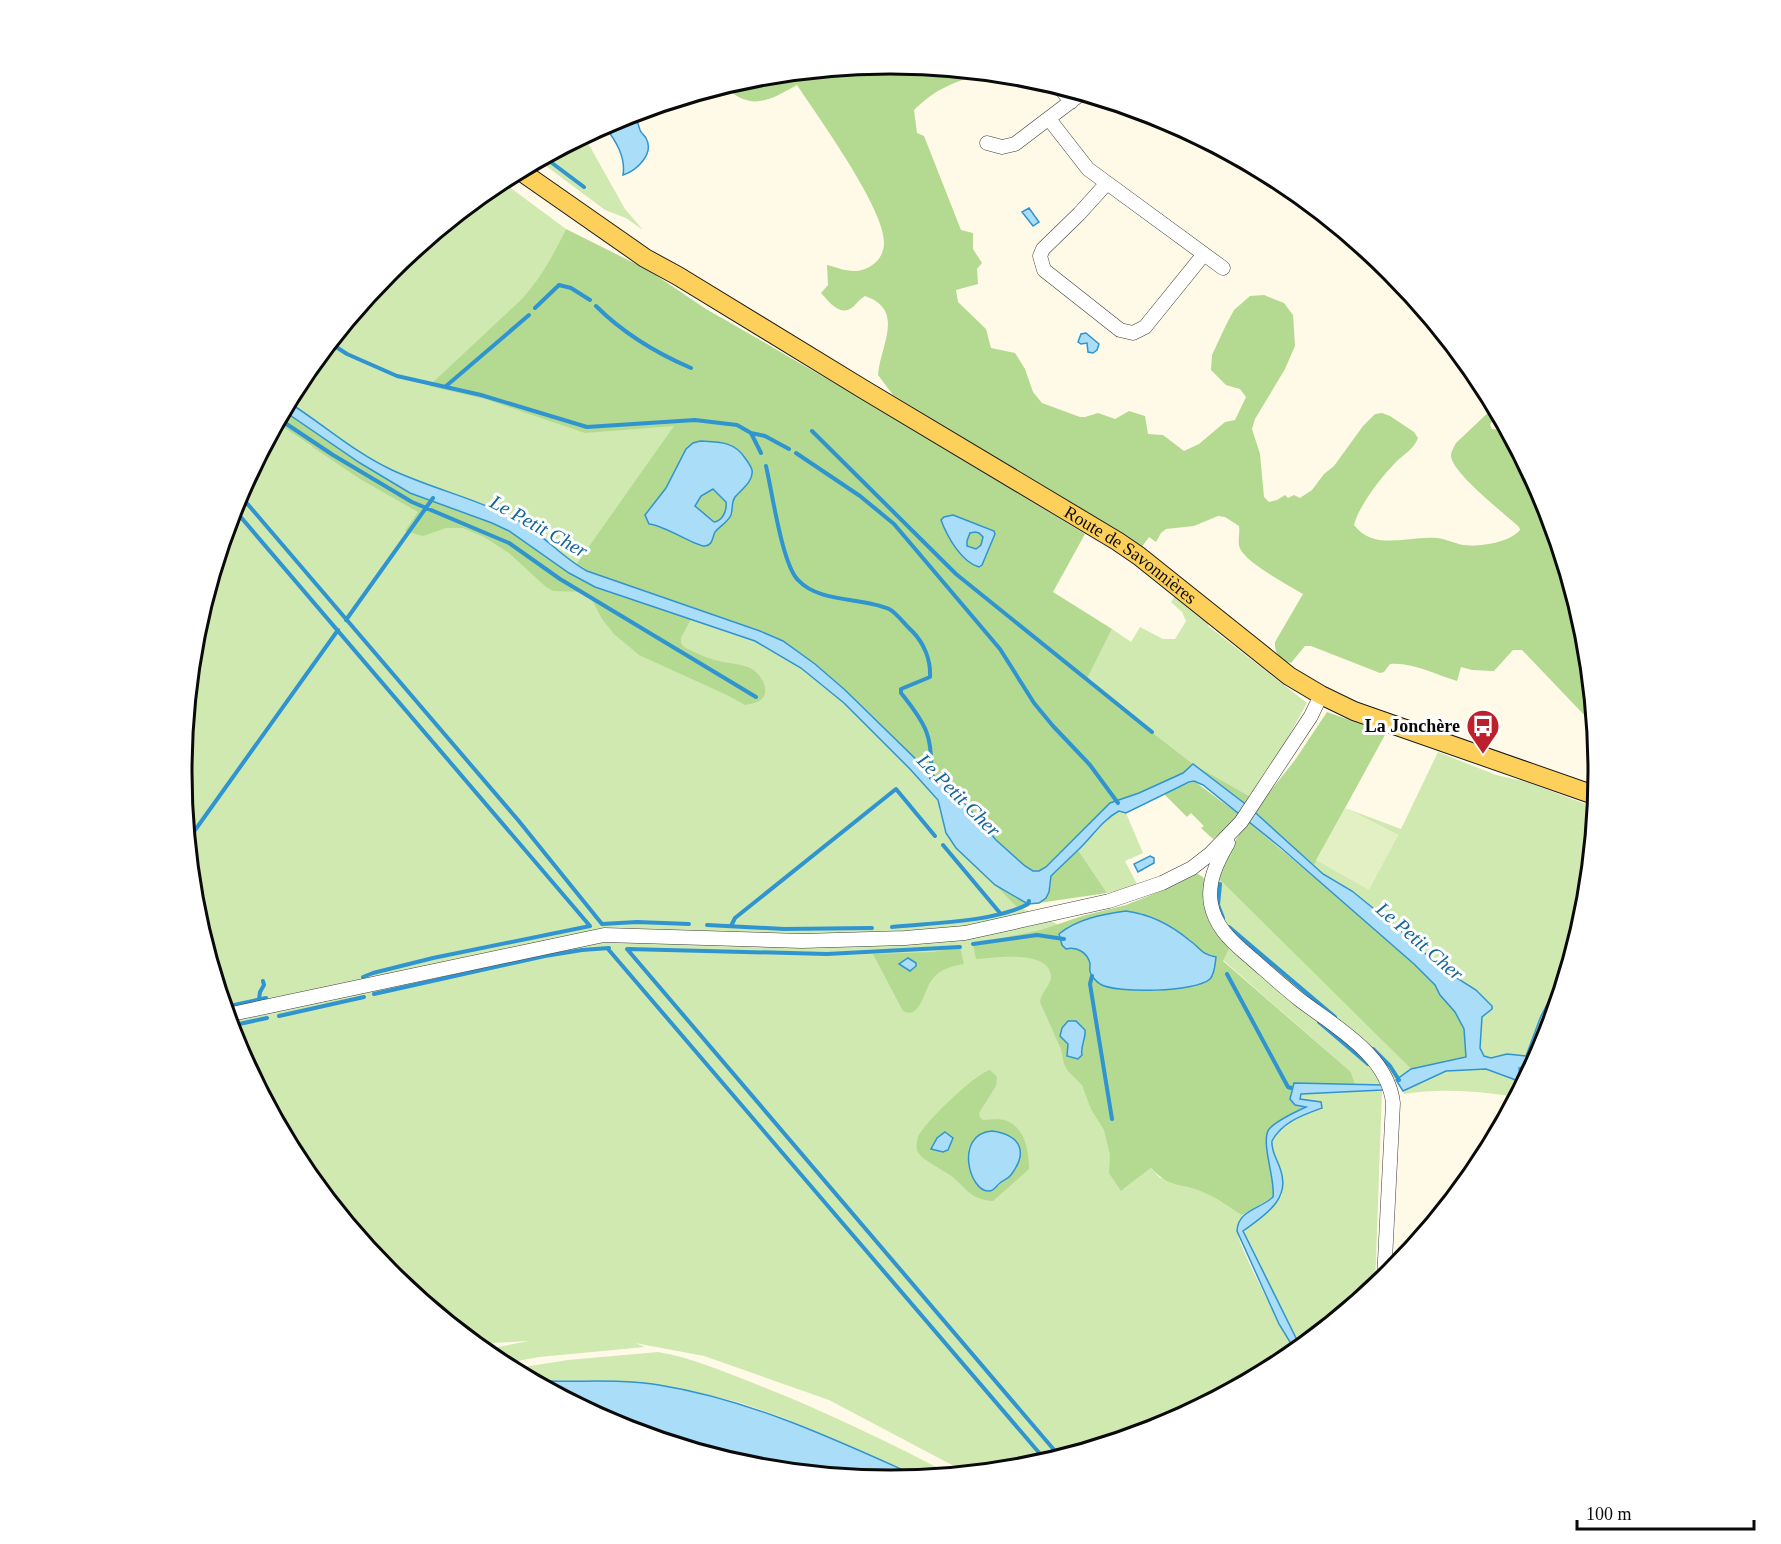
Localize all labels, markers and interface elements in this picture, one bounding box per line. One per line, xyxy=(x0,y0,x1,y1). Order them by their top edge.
water label: Le Petit Cher xyxy=(486,490,592,562)
street label: Route de Savonnières xyxy=(1061,502,1201,608)
bus stop icon: La Jonchère xyxy=(1465,708,1501,755)
place label: La Jonchère xyxy=(1365,716,1460,736)
water label: Le Petit Cher xyxy=(912,748,1005,841)
water label: Le Petit Cher xyxy=(1371,897,1468,985)
scale bar xyxy=(1577,1493,1754,1531)
text: 100 m xyxy=(1586,1504,1632,1524)

